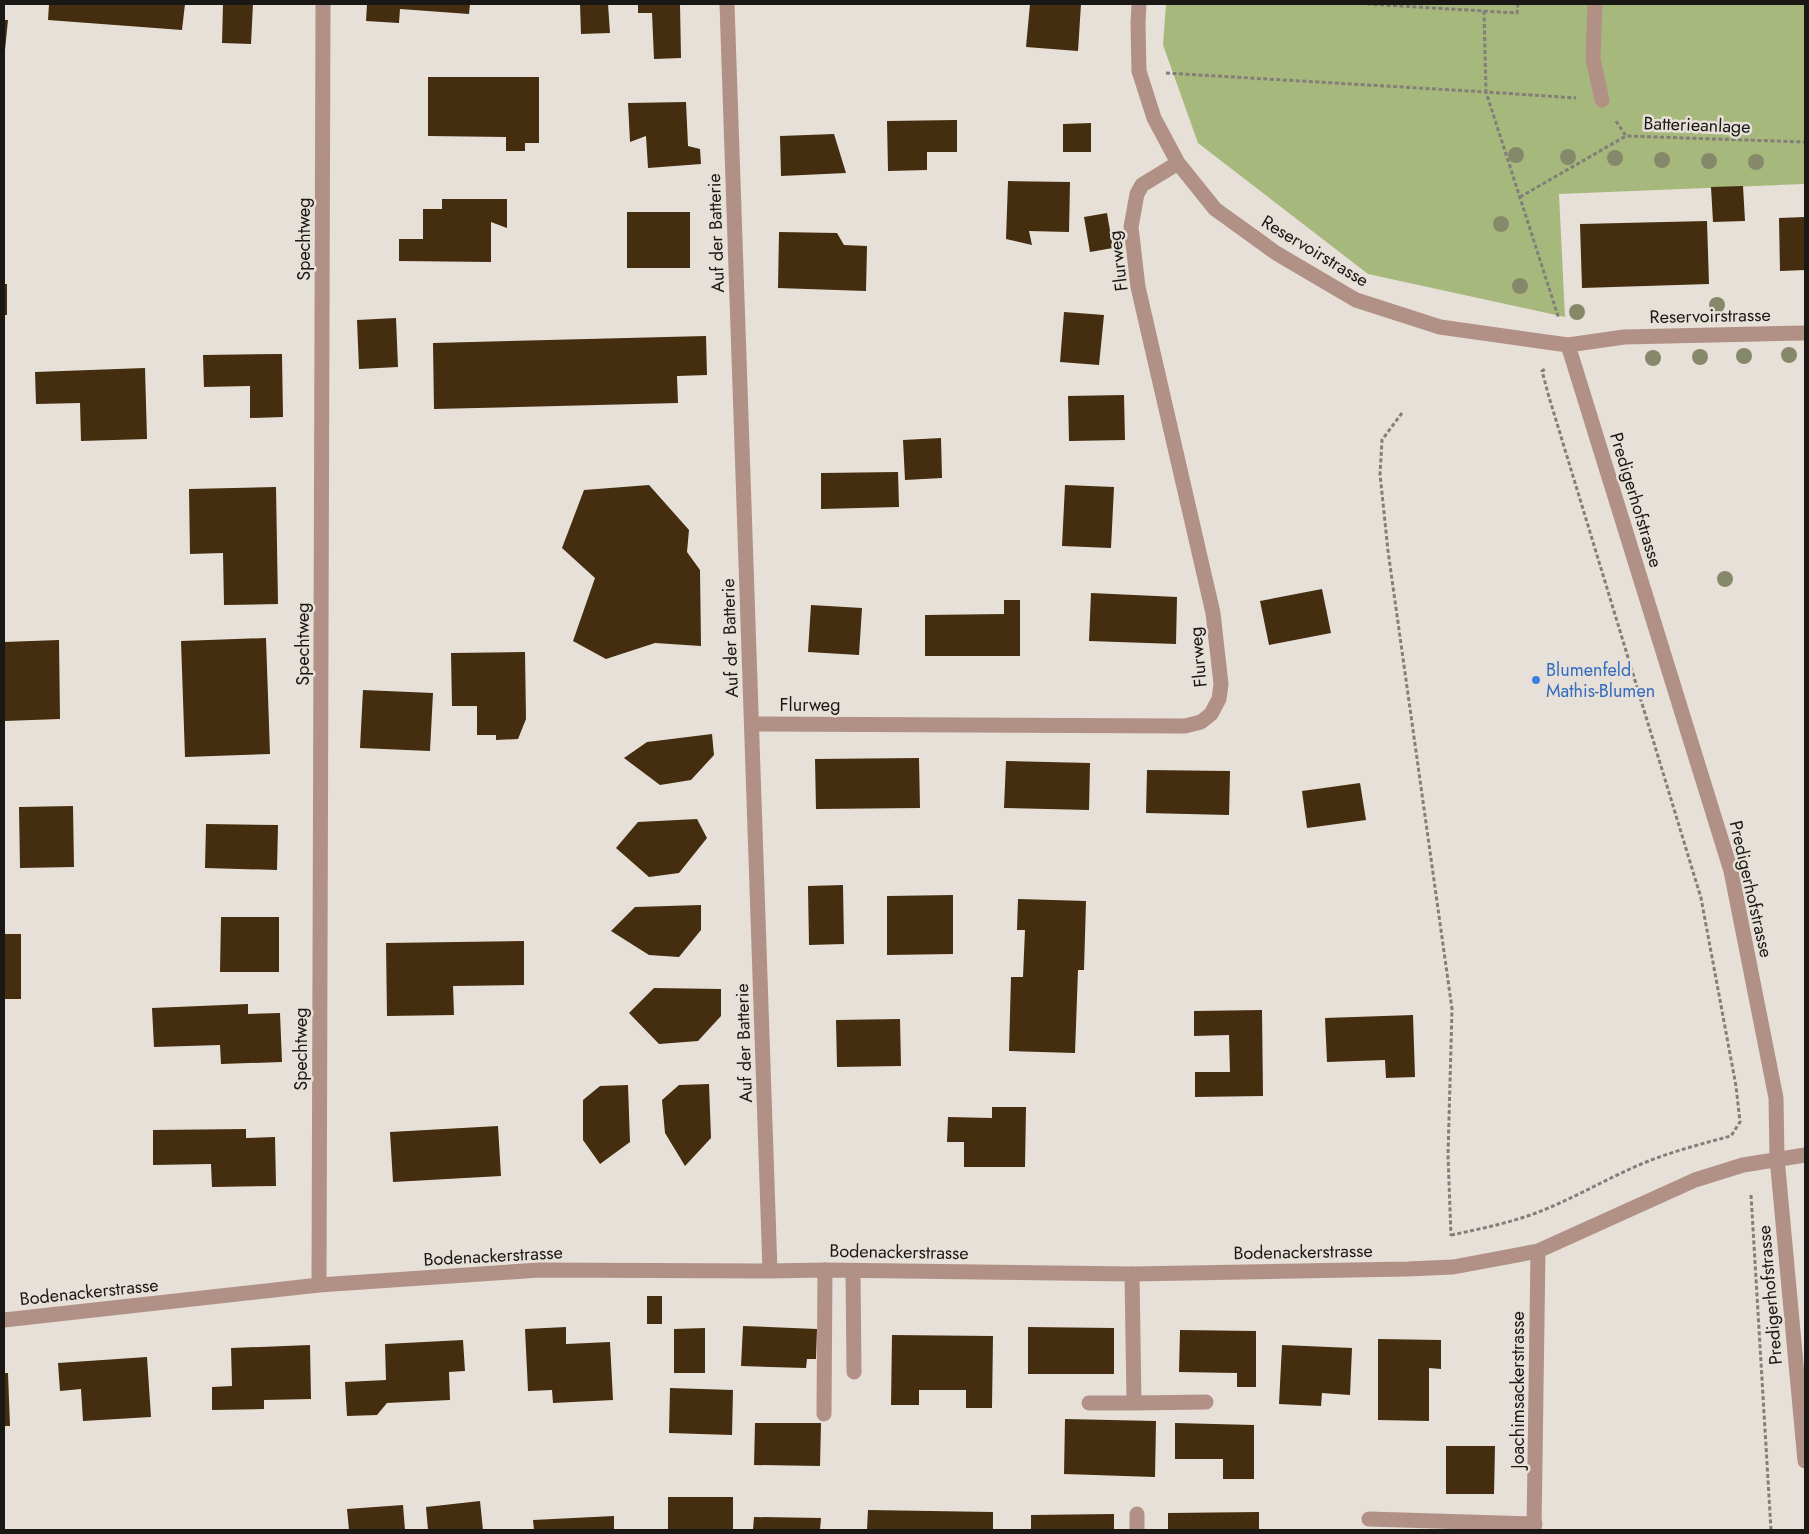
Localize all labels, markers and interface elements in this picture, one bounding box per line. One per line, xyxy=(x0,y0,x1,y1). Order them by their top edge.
street label: Batterieanlage xyxy=(1643,110,1751,140)
street label: Auf der Batterie xyxy=(701,173,731,293)
street label: Spechtweg xyxy=(291,197,317,281)
street label: Reservoirstrasse xyxy=(1256,209,1374,293)
street label: Flurweg xyxy=(1101,229,1135,293)
street label: Reservoirstrasse xyxy=(1649,302,1771,330)
street label: Predigerhofstrasse xyxy=(1603,429,1669,571)
street label: Auf der Batterie xyxy=(715,578,745,698)
street label: Spechtweg xyxy=(290,602,316,686)
street label: Flurweg xyxy=(1182,626,1214,688)
place label: Blumenfeld Mathis-Blumen xyxy=(1546,657,1655,704)
marker: Blumenfeld Mathis-Blumen xyxy=(1530,674,1542,686)
street label: Flurweg xyxy=(780,692,840,718)
street label: Predigerhofstrasse xyxy=(1723,818,1779,960)
street label: Auf der Batterie xyxy=(729,983,759,1103)
street label: Spechtweg xyxy=(288,1007,314,1091)
street label: Predigerhofstrasse xyxy=(1751,1224,1789,1366)
street label: Bodenackerstrasse xyxy=(829,1238,969,1266)
street label: Bodenackerstrasse xyxy=(1233,1238,1373,1266)
street label: Bodenackerstrasse xyxy=(423,1239,563,1273)
street label: Bodenackerstrasse xyxy=(18,1272,160,1312)
street label: Joachimsackerstrasse xyxy=(1505,1311,1531,1471)

